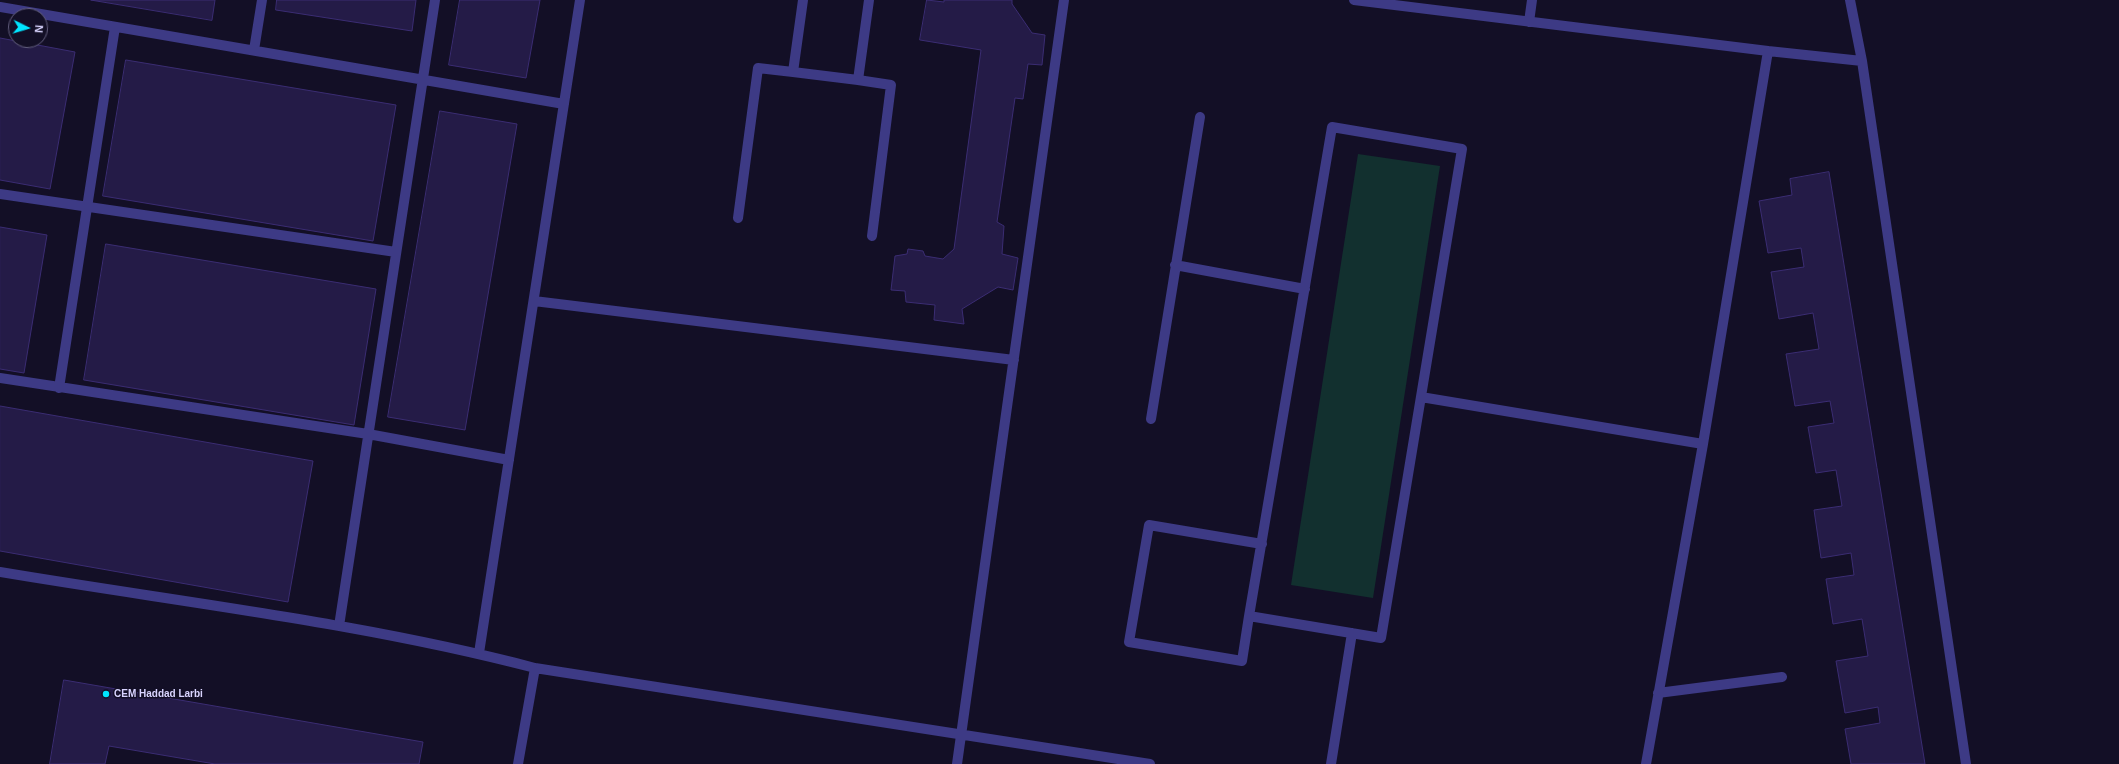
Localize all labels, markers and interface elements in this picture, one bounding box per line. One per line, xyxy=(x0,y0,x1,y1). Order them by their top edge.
north arrow xyxy=(8,8,48,48)
text: N xyxy=(33,24,45,33)
place label: CEM Haddad Larbi xyxy=(114,688,203,700)
marker: CEM Haddad Larbi xyxy=(101,689,111,699)

